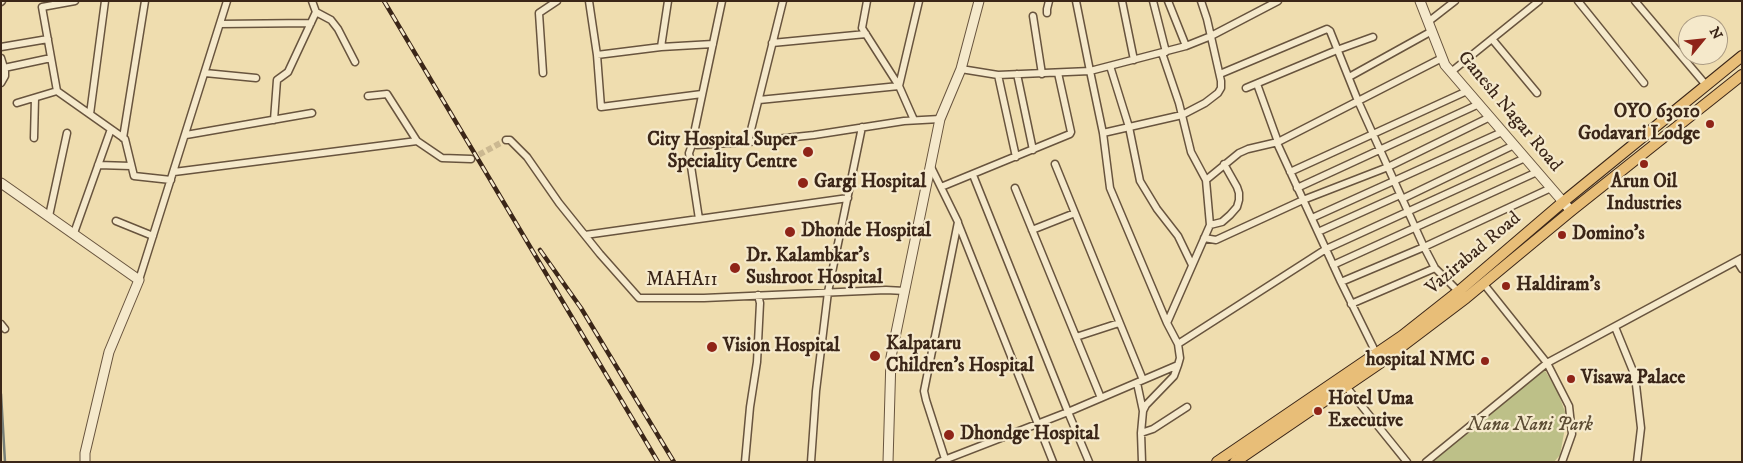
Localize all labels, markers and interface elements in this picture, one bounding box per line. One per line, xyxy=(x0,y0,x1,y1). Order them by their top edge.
north arrow xyxy=(1678,15,1728,65)
text: N xyxy=(1705,24,1726,43)
street label: Ganesh Nagar Road xyxy=(1452,47,1566,177)
place label: OYO 63010 Godavari Lodge xyxy=(1578,102,1700,146)
marker: OYO 63010 Godavari Lodge xyxy=(1704,118,1716,130)
place label: City Hospital Super Speciality Centre xyxy=(647,130,797,174)
marker: City Hospital Super Speciality Centre xyxy=(801,145,815,159)
marker: Arun Oil Industries xyxy=(1638,158,1650,170)
place label: Gargi Hospital xyxy=(814,172,926,194)
place label: Arun Oil Industries xyxy=(1607,172,1681,216)
marker: Gargi Hospital xyxy=(796,176,810,190)
street label: Vazirabad Road xyxy=(1422,208,1526,300)
place label: Dhonde Hospital xyxy=(801,221,931,243)
place label: Domino's xyxy=(1572,224,1645,246)
marker: Dhonde Hospital xyxy=(783,225,797,239)
marker: Domino's xyxy=(1556,229,1568,241)
place label: Dr. Kalambkar's Sushroot Hospital xyxy=(746,246,883,290)
marker: Dr. Kalambkar's Sushroot Hospital xyxy=(728,261,742,275)
street label: MAHA11 xyxy=(646,270,718,292)
place label: Haldiram's xyxy=(1516,275,1600,297)
marker: Haldiram's xyxy=(1500,280,1512,292)
place label: Kalpataru Children's Hospital xyxy=(886,334,1034,378)
place label: Vision Hospital xyxy=(723,336,840,358)
marker: Vision Hospital xyxy=(705,340,719,354)
marker: Kalpataru Children's Hospital xyxy=(868,349,882,363)
place label: hospital NMC xyxy=(1366,350,1475,372)
marker: hospital NMC xyxy=(1479,355,1491,367)
place label: Visawa Palace xyxy=(1581,368,1685,390)
marker: Visawa Palace xyxy=(1565,373,1577,385)
place label: Hotel Uma Executive xyxy=(1328,389,1413,433)
marker: Hotel Uma Executive xyxy=(1312,405,1324,417)
park label: Nana Nani Park xyxy=(1467,415,1593,437)
place label: Dhondge Hospital xyxy=(960,424,1099,446)
marker: Dhondge Hospital xyxy=(942,428,956,442)

